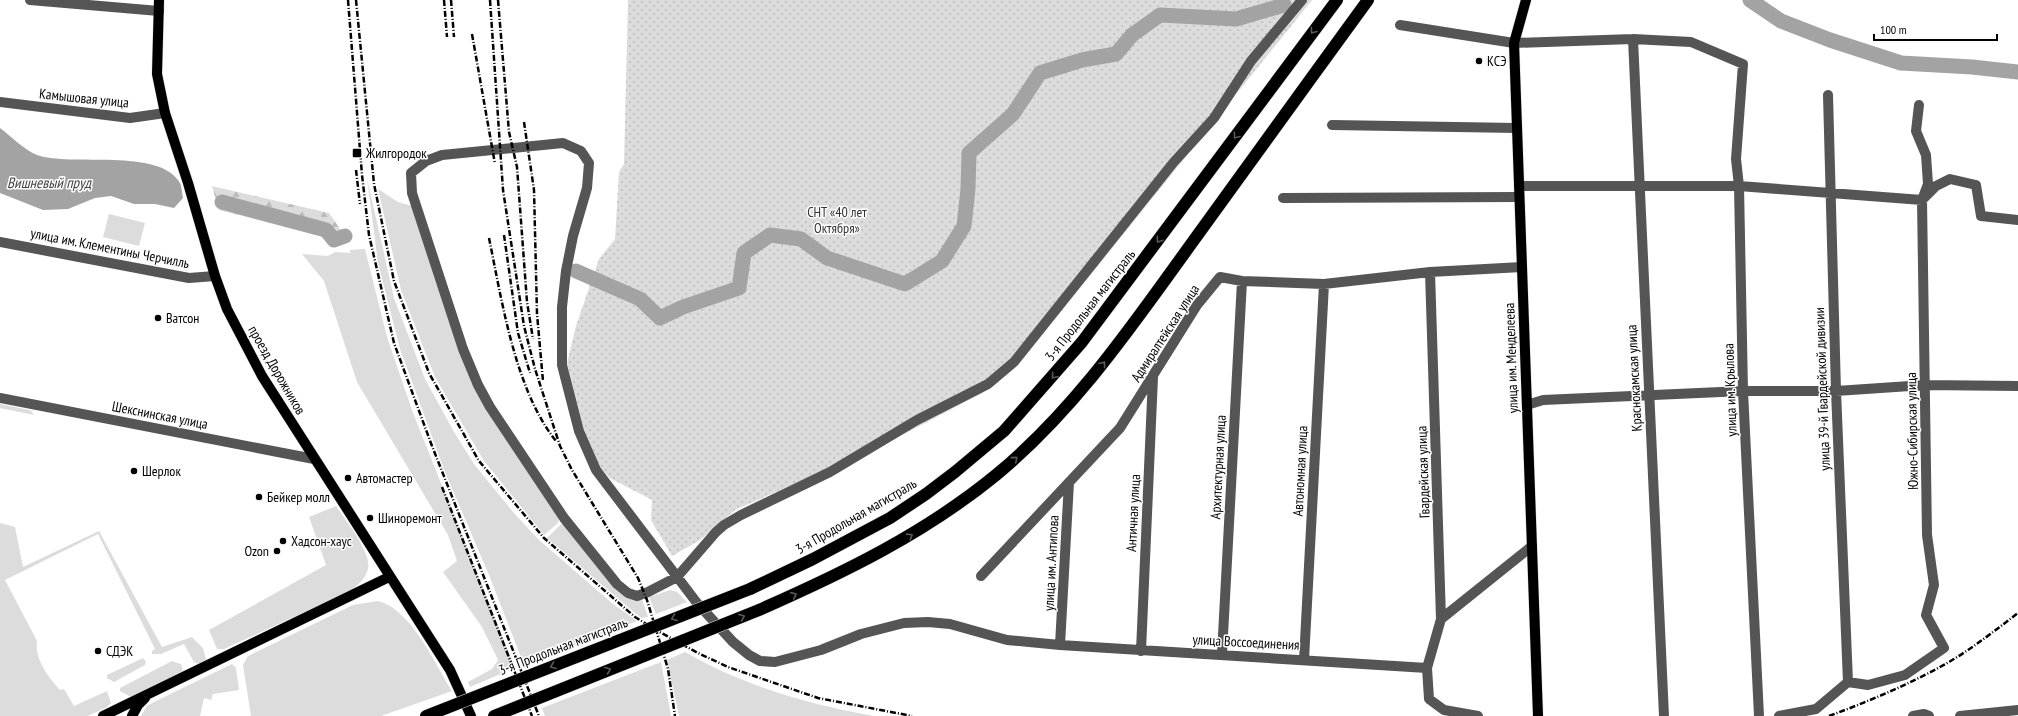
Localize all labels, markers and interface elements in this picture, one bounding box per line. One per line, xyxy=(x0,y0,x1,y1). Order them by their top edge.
scale bar xyxy=(1874,16,1997,42)
text: 100 m xyxy=(1880,22,1907,37)
one-way arrow xyxy=(1311,27,1318,34)
place label: КСЭ xyxy=(1487,52,1507,70)
marker: КСЭ xyxy=(1474,56,1484,66)
street label: Камышовая улица xyxy=(38,84,130,112)
one-way arrow xyxy=(1234,131,1241,138)
place label: Жилгородок xyxy=(365,144,427,162)
marker: Жилгородок xyxy=(351,147,363,159)
water label: Вишневый пруд xyxy=(7,173,92,192)
park label: СНТ «40 лет Октября» xyxy=(807,203,867,237)
street label: улица им. Клементины Черчилль xyxy=(29,224,191,272)
one-way arrow xyxy=(1157,236,1164,243)
street label: 3-я Продольная магистраль xyxy=(1041,246,1139,364)
street label: Адмиралтейская улица xyxy=(1127,281,1203,385)
street label: улица им. Менделеева xyxy=(1500,302,1522,414)
street label: улица 39-й Гвардейской дивизии xyxy=(1810,307,1834,471)
place label: Ватсон xyxy=(166,309,199,327)
marker: Ватсон xyxy=(153,313,163,323)
street label: проезд Дорожников xyxy=(244,322,310,418)
street label: Краснокамская улица xyxy=(1622,324,1646,432)
street label: улица им. Крылова xyxy=(1719,343,1741,437)
one-way arrow xyxy=(1098,361,1105,368)
one-way arrow xyxy=(1051,372,1058,379)
street label: Южно-Сибирская улица xyxy=(1902,372,1922,490)
street label: Шекснинская улица xyxy=(111,397,209,433)
street label: Архитектурная улица xyxy=(1206,414,1230,520)
street label: Автономная улица xyxy=(1289,425,1311,517)
street label: Гвардейская улица xyxy=(1412,426,1434,518)
one-way arrow xyxy=(1010,457,1017,464)
place label: Шерлок xyxy=(142,462,181,480)
marker: Шерлок xyxy=(129,466,139,476)
place label: Автомастер xyxy=(356,469,413,487)
marker: Автомастер xyxy=(343,473,353,483)
street label: 3-я Продольная магистраль xyxy=(792,474,920,558)
street label: Античная улица xyxy=(1122,474,1144,552)
place label: Бейкер молл xyxy=(267,488,330,506)
marker: Бейкер молл xyxy=(254,492,264,502)
place label: Шиноремонт xyxy=(378,509,442,527)
marker: Шиноремонт xyxy=(365,513,375,523)
street label: улица им. Антипова xyxy=(1040,515,1062,611)
place label: Хадсон-хаус xyxy=(291,532,352,550)
one-way arrow xyxy=(906,533,913,541)
marker: Хадсон-хаус xyxy=(278,536,288,546)
place label: Ozon xyxy=(244,542,269,560)
marker: Ozon xyxy=(272,546,282,556)
one-way arrow xyxy=(791,591,798,599)
street label: 3-я Продольная магистраль xyxy=(496,613,630,679)
one-way arrow xyxy=(671,614,678,622)
one-way arrow xyxy=(738,614,746,622)
street label: улица Воссоединения xyxy=(1192,630,1300,654)
place label: СДЭК xyxy=(106,642,133,660)
marker: СДЭК xyxy=(93,646,103,656)
one-way arrow xyxy=(550,661,558,669)
one-way arrow xyxy=(605,667,612,675)

